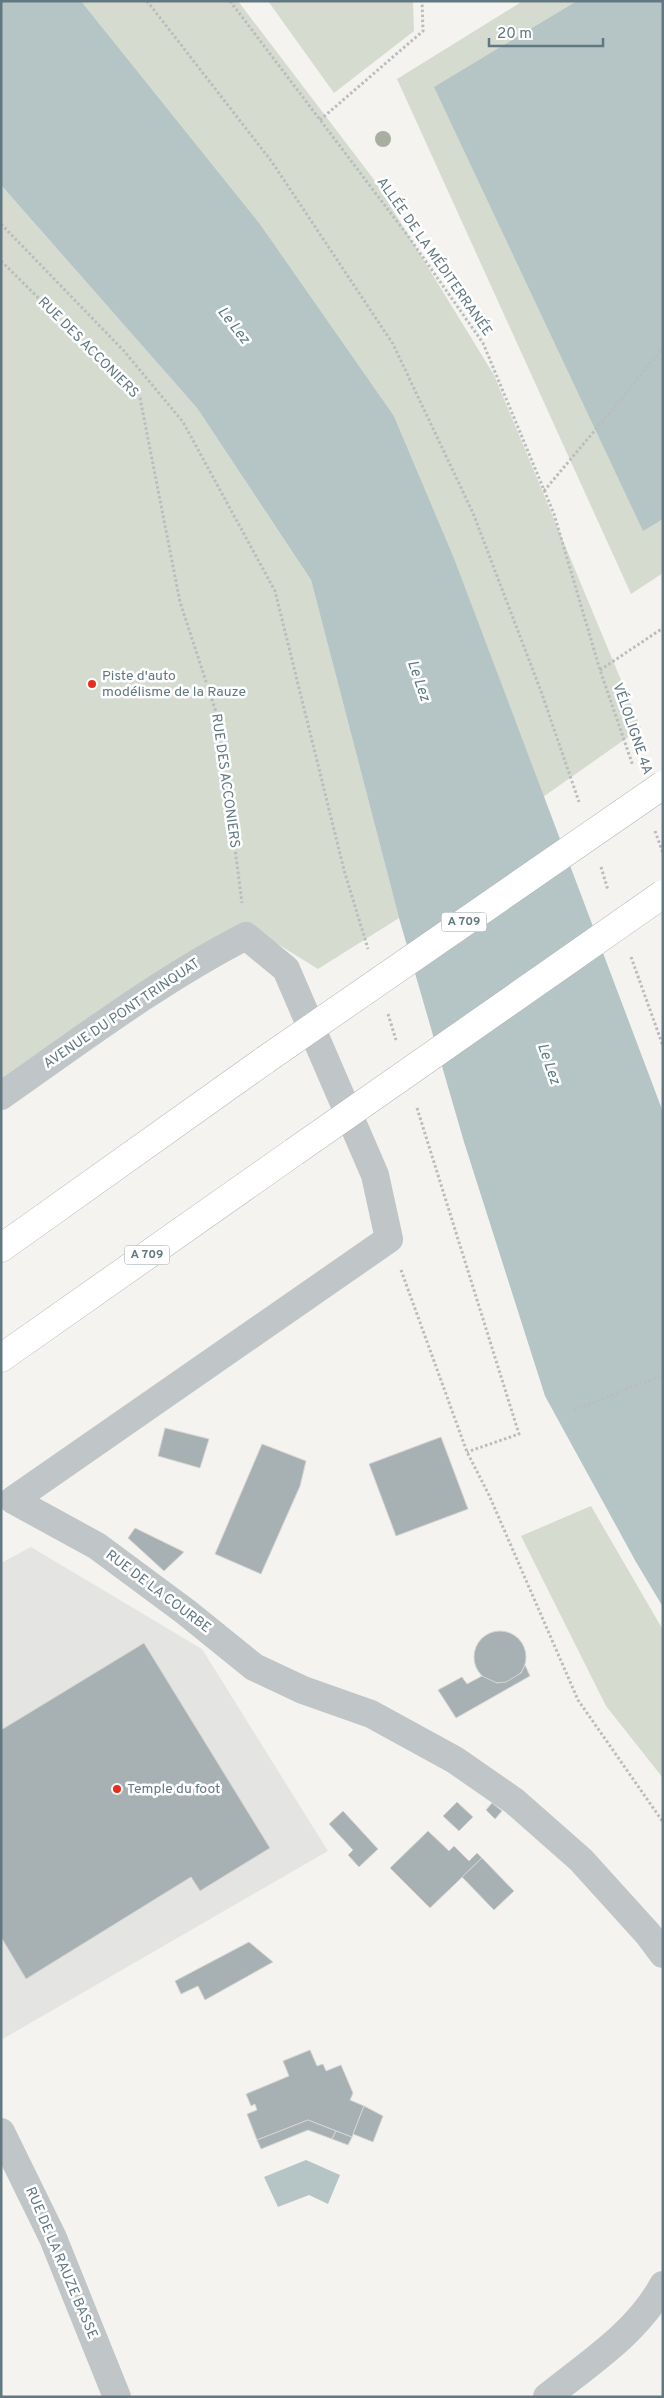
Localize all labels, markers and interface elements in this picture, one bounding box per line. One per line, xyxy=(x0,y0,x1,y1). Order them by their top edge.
scale bar xyxy=(489,15,603,47)
text: 20 m xyxy=(497,25,532,44)
street label: ALLÉE DE LA MÉDITERRANÉE xyxy=(373,174,496,340)
street label: RUE DES ACCONIERS xyxy=(34,294,142,402)
water label: Le Lez xyxy=(213,304,254,349)
water label: Le Lez xyxy=(402,658,434,705)
place label: Piste d'auto modélisme de la Rauze xyxy=(102,668,246,701)
marker: Piste d'auto modélisme de la Rauze xyxy=(86,678,98,690)
street label: VÉLOLIGNE 4A xyxy=(608,681,657,777)
street label: RUE DES ACCONIERS xyxy=(207,713,243,849)
road number: A 709 xyxy=(442,912,486,932)
street label: AVENUE DU PONT TRINQUAT xyxy=(41,955,203,1073)
water label: Le Lez xyxy=(532,1041,564,1088)
road number: A 709 xyxy=(124,1246,170,1264)
street label: RUE DE LA COURBE xyxy=(102,1547,214,1637)
place label: Temple du foot xyxy=(127,1781,220,1798)
marker: Temple du foot xyxy=(111,1783,123,1795)
street label: RUE DE LA RAUZE BASSE xyxy=(21,2184,101,2342)

